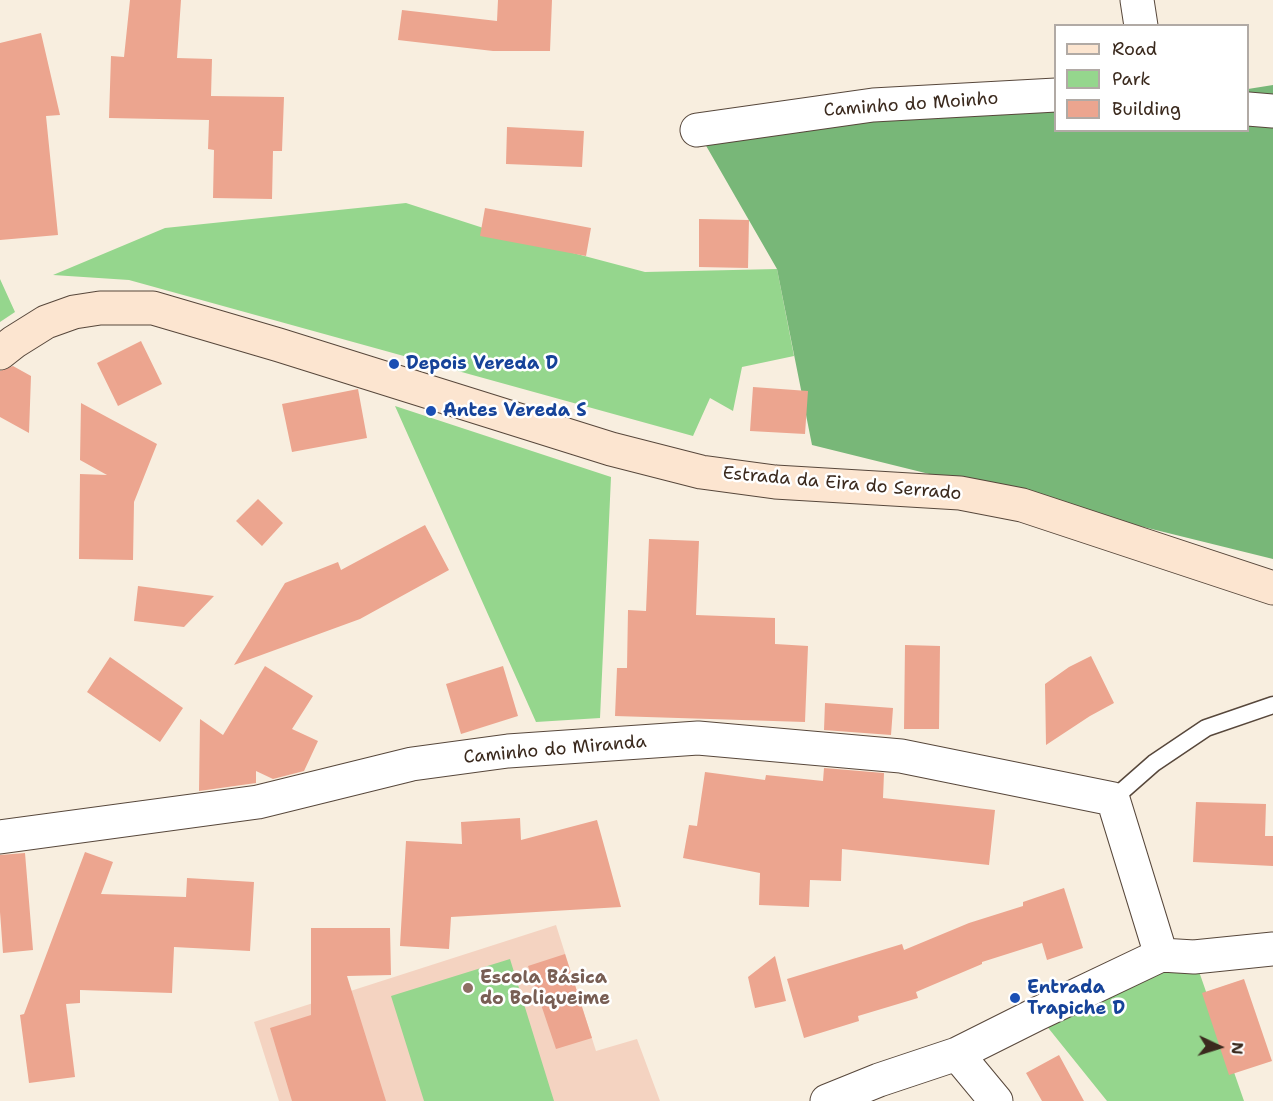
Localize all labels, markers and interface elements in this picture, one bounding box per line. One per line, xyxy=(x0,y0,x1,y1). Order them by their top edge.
legend xyxy=(1054,24,1249,132)
text: Road xyxy=(1112,37,1157,61)
text: Park xyxy=(1112,67,1151,91)
street label: Caminho do Moinho xyxy=(823,88,999,122)
text: Building xyxy=(1112,97,1181,121)
place label: Depois Vereda D xyxy=(406,353,558,375)
marker: Depois Vereda D xyxy=(387,357,401,371)
place label: Antes Vereda S xyxy=(443,400,586,422)
marker: Antes Vereda S xyxy=(424,404,438,418)
street label: Estrada da Eira do Serrado xyxy=(722,463,962,505)
street label: Caminho do Miranda xyxy=(463,731,647,769)
place label: Escola Básica do Boliqueime xyxy=(480,967,610,1010)
place label: Entrada Trapiche D xyxy=(1027,977,1125,1020)
marker: Escola Básica do Boliqueime xyxy=(461,981,475,995)
marker: Entrada Trapiche D xyxy=(1008,991,1022,1005)
north arrow xyxy=(1189,1017,1249,1077)
text: N xyxy=(1227,1041,1248,1055)

